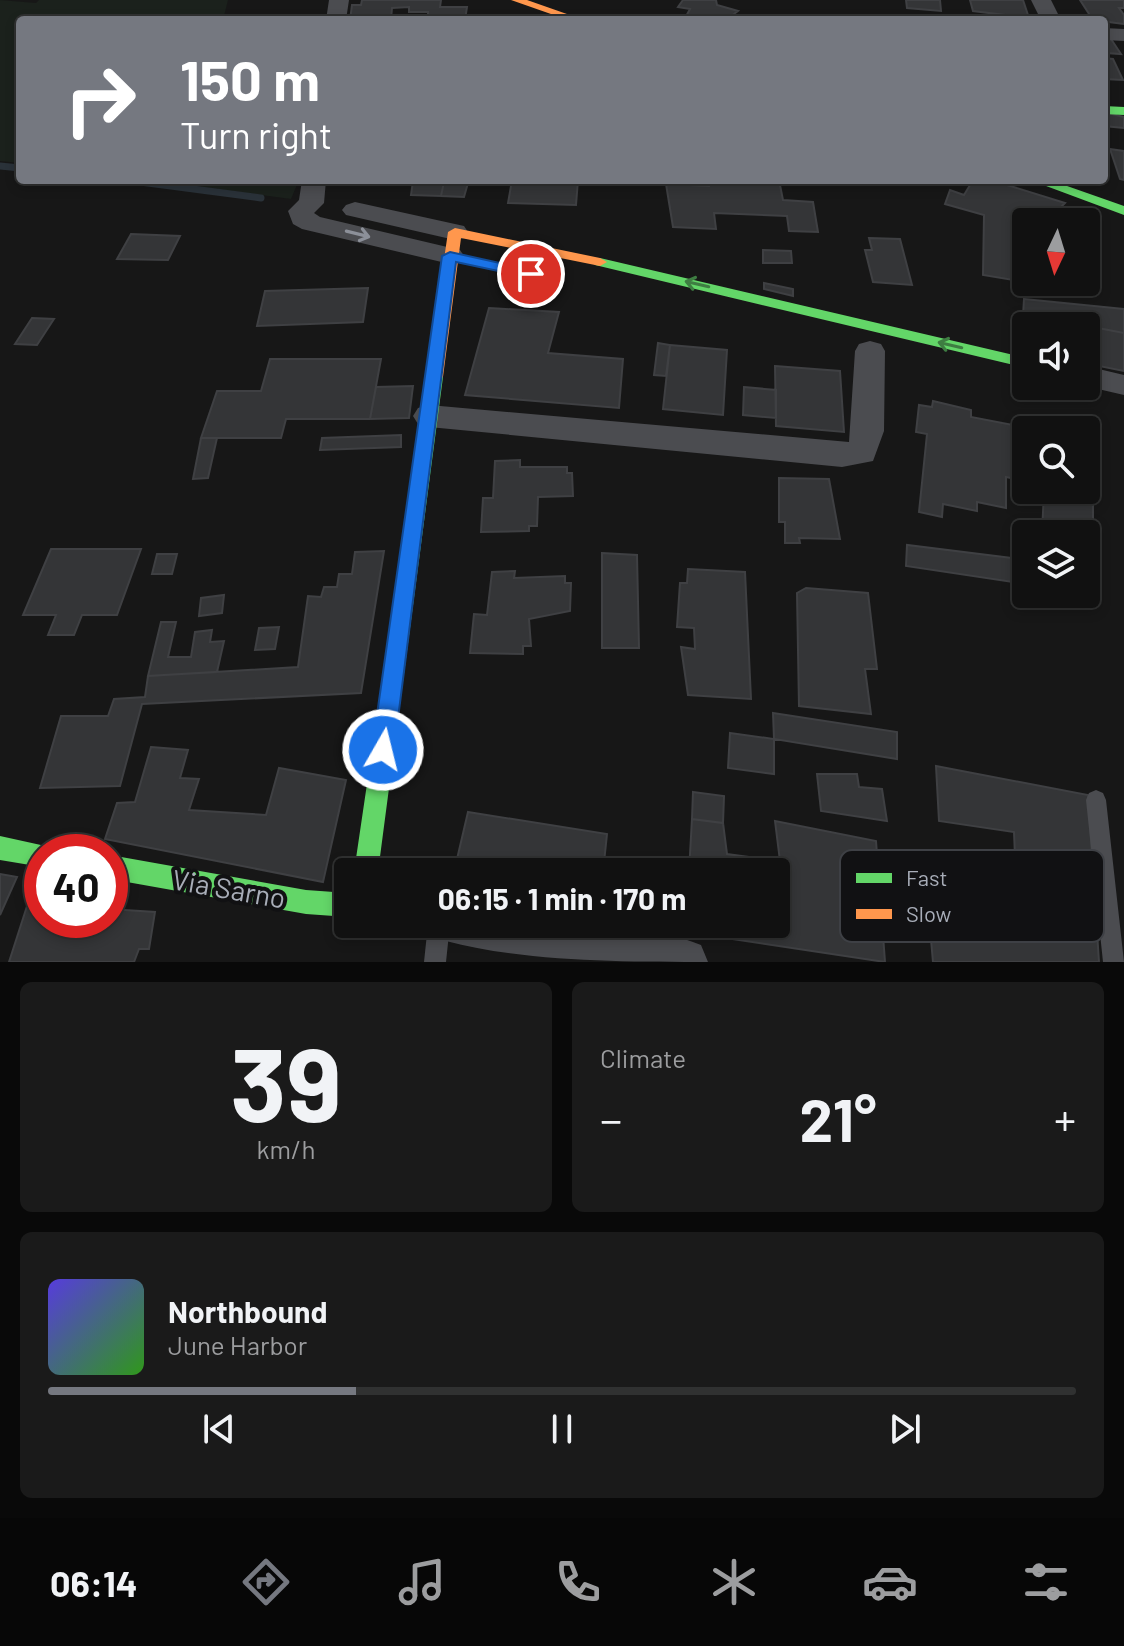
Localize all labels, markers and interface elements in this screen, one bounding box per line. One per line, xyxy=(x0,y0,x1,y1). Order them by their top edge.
text: 150 m xyxy=(180,45,320,112)
icon: right xyxy=(48,48,152,152)
text: Turn right xyxy=(180,113,332,156)
north arrow xyxy=(1012,208,1100,296)
map controls xyxy=(1012,208,1100,608)
one-way arrow xyxy=(344,227,370,242)
pin xyxy=(497,240,565,308)
icon: arrive xyxy=(509,252,553,296)
one-way arrow xyxy=(685,276,711,291)
button: sound xyxy=(1012,312,1100,400)
one-way arrow xyxy=(938,336,964,351)
button: search xyxy=(1012,416,1100,504)
button: layers xyxy=(1012,520,1100,608)
position arrow xyxy=(341,708,425,792)
speed limit sign: 40 xyxy=(24,834,128,938)
legend xyxy=(840,850,1104,942)
street label: Via Sarno xyxy=(170,861,288,915)
text: Fast xyxy=(906,864,948,890)
text: 06:15 · 1 min · 170 m xyxy=(438,880,686,916)
text: Slow xyxy=(906,900,951,926)
text: 39 xyxy=(230,1018,342,1143)
text: Climate xyxy=(600,1042,686,1073)
text: 21° xyxy=(799,1082,877,1154)
text: − xyxy=(600,1092,622,1145)
text: + xyxy=(1054,1092,1076,1145)
text: km/h xyxy=(257,1133,315,1164)
text: Northbound xyxy=(168,1293,327,1329)
text: June Harbor xyxy=(168,1329,307,1360)
icon: previous xyxy=(197,1407,241,1451)
icon: pause xyxy=(540,1407,584,1451)
icon: next xyxy=(883,1407,927,1451)
icon: directions xyxy=(238,1554,294,1610)
icon: music xyxy=(394,1554,450,1610)
icon: phone xyxy=(550,1554,606,1610)
icon: climate xyxy=(706,1554,762,1610)
icon: car xyxy=(862,1554,918,1610)
icon: filters xyxy=(1018,1554,1074,1610)
text: 06:14 xyxy=(50,1561,138,1604)

